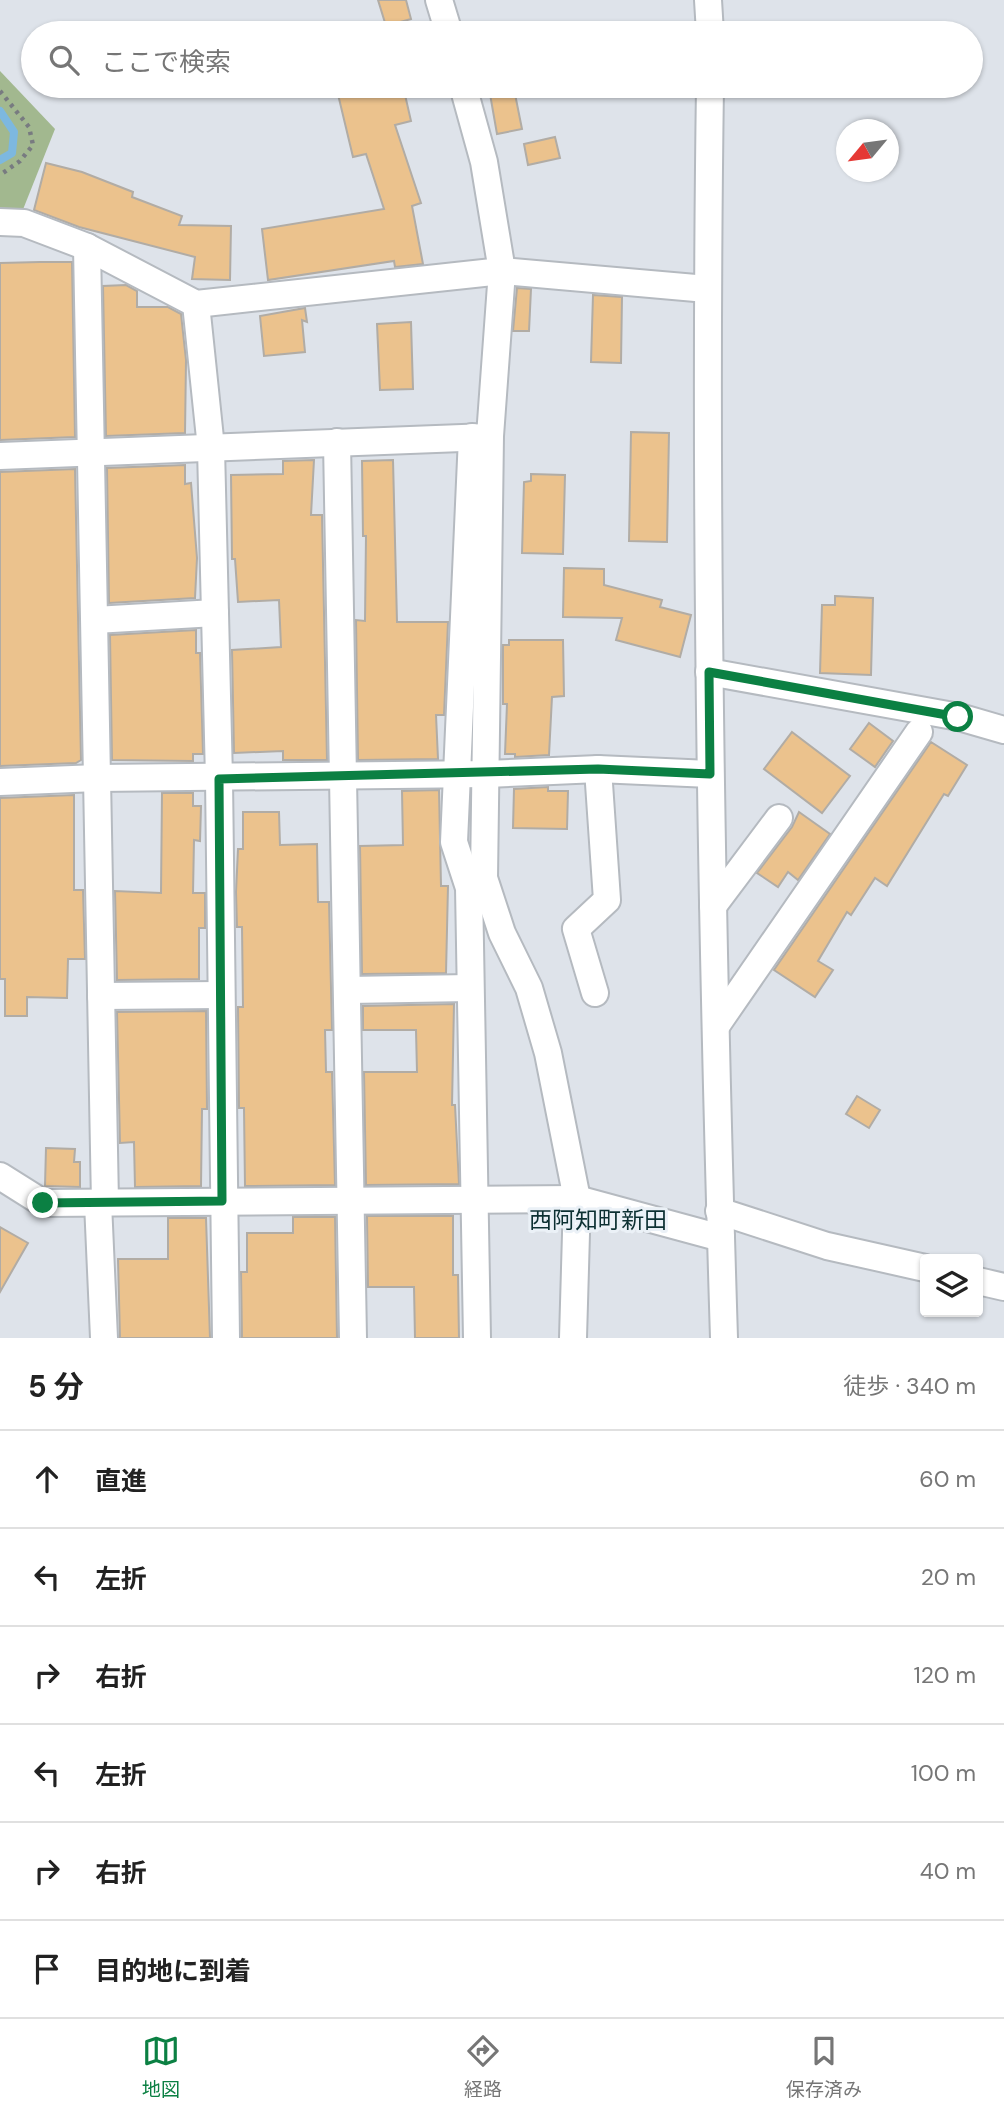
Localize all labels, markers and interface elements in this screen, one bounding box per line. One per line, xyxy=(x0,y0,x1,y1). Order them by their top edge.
search box xyxy=(21,21,983,98)
icon: search xyxy=(45,41,83,79)
text: ここで検索 xyxy=(101,45,231,79)
north arrow xyxy=(836,119,899,182)
route start xyxy=(942,701,973,732)
route end xyxy=(27,1187,58,1218)
district label: 西阿知町新田 xyxy=(529,1205,667,1235)
map controls xyxy=(920,1254,983,1317)
button: layers xyxy=(920,1254,983,1317)
text: 5 分 xyxy=(28,1367,84,1406)
text: 徒歩 · 340 m xyxy=(843,1371,976,1401)
icon: ahead xyxy=(28,1460,66,1498)
text: 直進 xyxy=(95,1464,147,1498)
text: 60 m xyxy=(919,1464,976,1494)
icon: left xyxy=(28,1558,66,1596)
text: 左折 xyxy=(95,1562,147,1596)
text: 20 m xyxy=(921,1562,976,1592)
icon: right xyxy=(28,1656,66,1694)
text: 右折 xyxy=(95,1660,147,1694)
text: 120 m xyxy=(913,1660,976,1690)
icon: left xyxy=(28,1754,66,1792)
text: 左折 xyxy=(95,1758,147,1792)
text: 100 m xyxy=(911,1758,976,1788)
icon: right xyxy=(28,1852,66,1890)
text: 右折 xyxy=(95,1856,147,1890)
text: 40 m xyxy=(920,1856,976,1886)
icon: arrive xyxy=(28,1950,66,1988)
text: 目的地に到着 xyxy=(95,1954,251,1988)
tab: 地図 xyxy=(142,2032,180,2102)
tab: 経路 xyxy=(464,2032,502,2102)
tab: 保存済み xyxy=(786,2032,862,2102)

